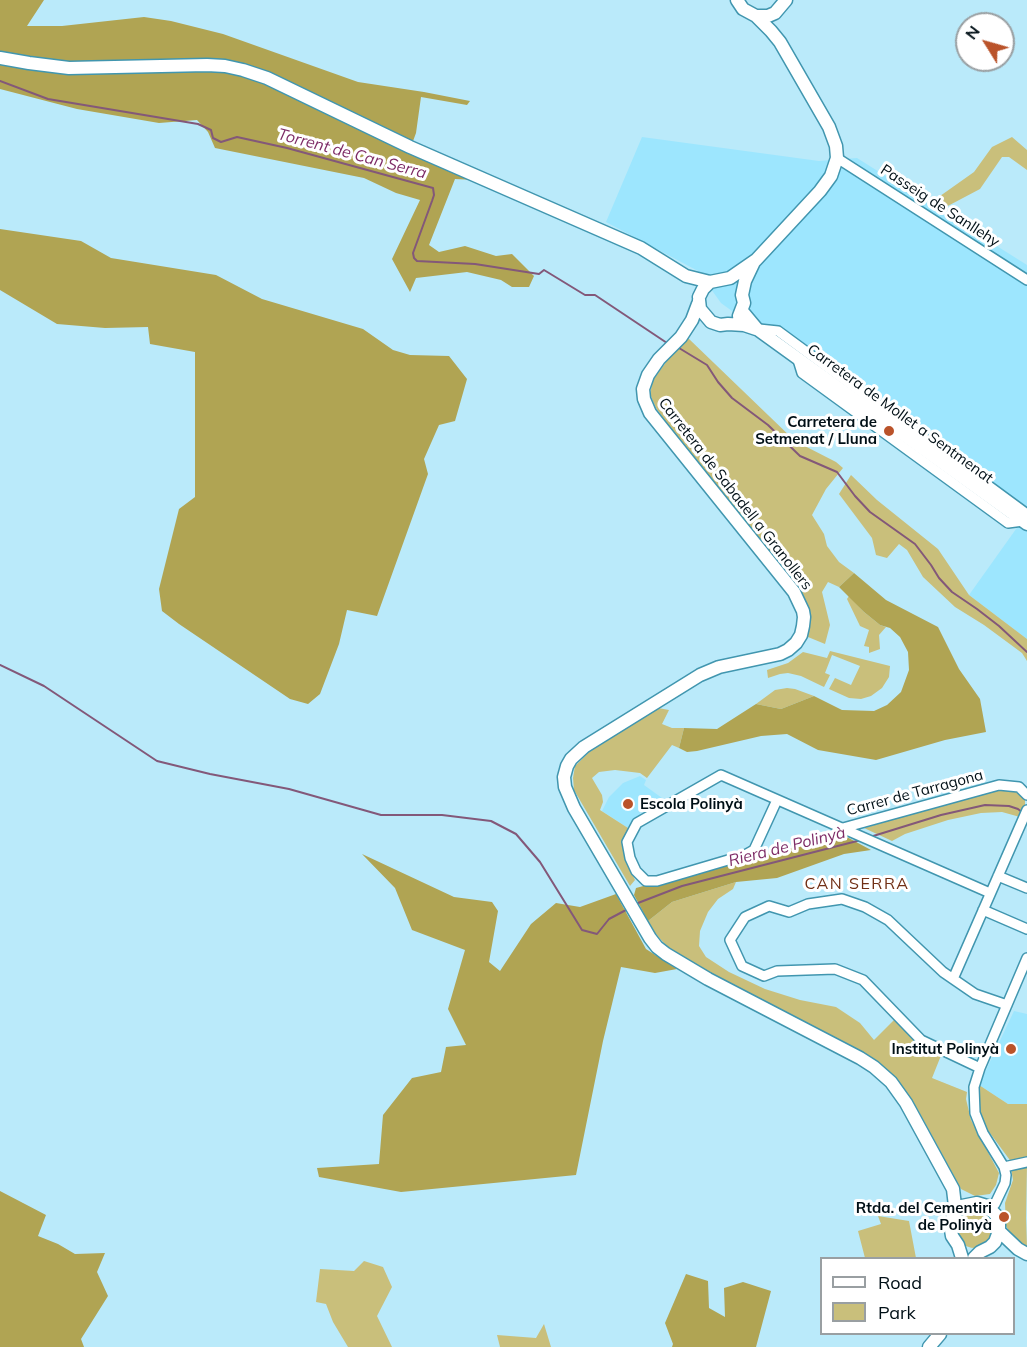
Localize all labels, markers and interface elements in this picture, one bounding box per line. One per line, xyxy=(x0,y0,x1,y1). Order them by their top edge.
north arrow xyxy=(955,12,1015,72)
text: N xyxy=(961,22,984,43)
water label: Torrent de Can Serra xyxy=(276,125,428,183)
street label: Passeig de Sanllehy xyxy=(877,161,1003,251)
street label: Carretera de Mollet a Sentmenat xyxy=(804,340,996,488)
street label: Carretera de Sabadell a Granollers xyxy=(654,394,816,594)
place label: Carretera de Setmenat / Lluna xyxy=(755,413,877,448)
marker: Carretera de Setmenat / Lluna xyxy=(882,424,896,438)
street label: Carrer de Tarragona xyxy=(845,766,985,820)
place label: Escola Polinyà xyxy=(640,795,743,813)
marker: Escola Polinyà xyxy=(621,797,635,811)
water label: Riera de Polinyà xyxy=(727,823,847,871)
district label: CAN SERRA xyxy=(804,874,910,894)
place label: Institut Polinyà xyxy=(891,1040,999,1058)
marker: Institut Polinyà xyxy=(1004,1042,1018,1056)
place label: Rtda. del Cementiri de Polinyà xyxy=(856,1199,992,1234)
marker: Rtda. del Cementiri de Polinyà xyxy=(997,1210,1011,1224)
legend xyxy=(820,1257,1015,1335)
text: Road xyxy=(878,1271,922,1294)
text: Park xyxy=(878,1301,916,1324)

